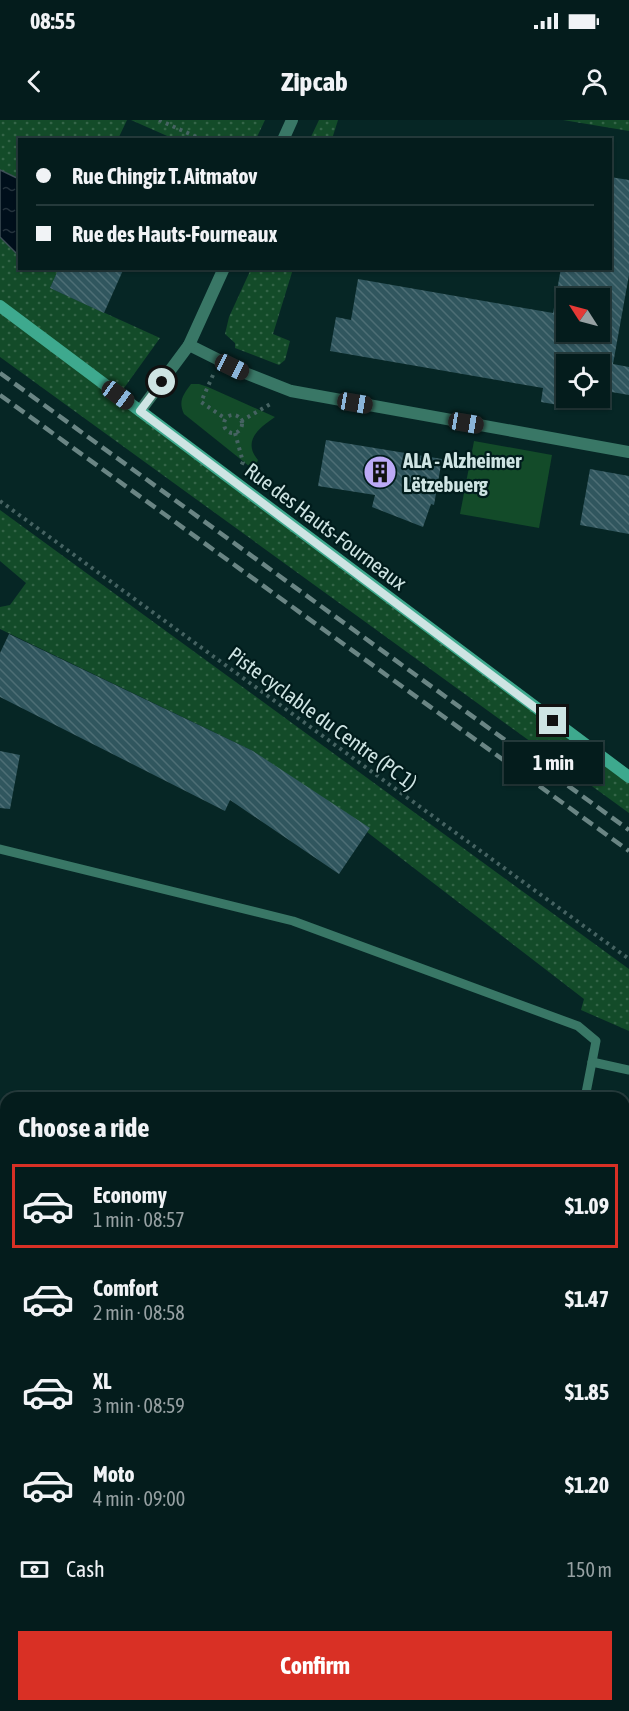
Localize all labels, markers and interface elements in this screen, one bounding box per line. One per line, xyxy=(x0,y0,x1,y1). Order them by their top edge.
text: 08:55 xyxy=(30,8,75,34)
icon: back xyxy=(18,65,51,98)
icon: person xyxy=(578,65,611,98)
text: Zipcab xyxy=(281,66,348,97)
text: Rue Chingiz T. Aitmatov xyxy=(72,163,257,189)
text: Rue des Hauts-Fourneaux xyxy=(72,221,277,247)
north arrow xyxy=(556,288,610,342)
map controls xyxy=(556,288,610,408)
car xyxy=(212,351,252,383)
button: locate xyxy=(556,354,610,408)
route start xyxy=(148,368,175,395)
car xyxy=(98,377,138,413)
car xyxy=(336,391,374,415)
car xyxy=(447,411,485,435)
place label: ALA - Alzheimer Lëtzebuerg xyxy=(402,448,522,496)
building icon: ALA - Alzheimer Lëtzebuerg xyxy=(362,454,398,490)
street label: Rue des Hauts-Fourneaux xyxy=(241,457,412,595)
street label: Piste cyclable du Centre (PC 1) xyxy=(224,642,422,794)
route end xyxy=(539,707,566,734)
callout: 1 min xyxy=(504,742,602,784)
text: 1 min xyxy=(533,751,574,774)
text: Choose a ride xyxy=(18,1112,150,1143)
icon: car xyxy=(21,1179,75,1233)
text: Economy xyxy=(93,1182,167,1208)
text: $1.09 xyxy=(565,1193,609,1219)
text: 1 min · 08:57 xyxy=(93,1208,185,1231)
icon: car xyxy=(21,1272,75,1326)
text: Comfort xyxy=(93,1275,158,1301)
text: $1.47 xyxy=(565,1286,609,1312)
text: 2 min · 08:58 xyxy=(93,1301,185,1324)
icon: car xyxy=(21,1365,75,1419)
text: XL xyxy=(93,1368,111,1394)
text: $1.85 xyxy=(565,1379,609,1405)
text: 3 min · 08:59 xyxy=(93,1394,185,1417)
icon: car xyxy=(21,1458,75,1512)
text: Moto xyxy=(93,1461,135,1487)
text: $1.20 xyxy=(565,1472,609,1498)
text: 4 min · 09:00 xyxy=(93,1487,185,1510)
icon: cash xyxy=(18,1553,51,1586)
text: Cash xyxy=(66,1556,105,1582)
text: 150 m xyxy=(567,1558,612,1581)
button: Confirm xyxy=(18,1631,612,1700)

